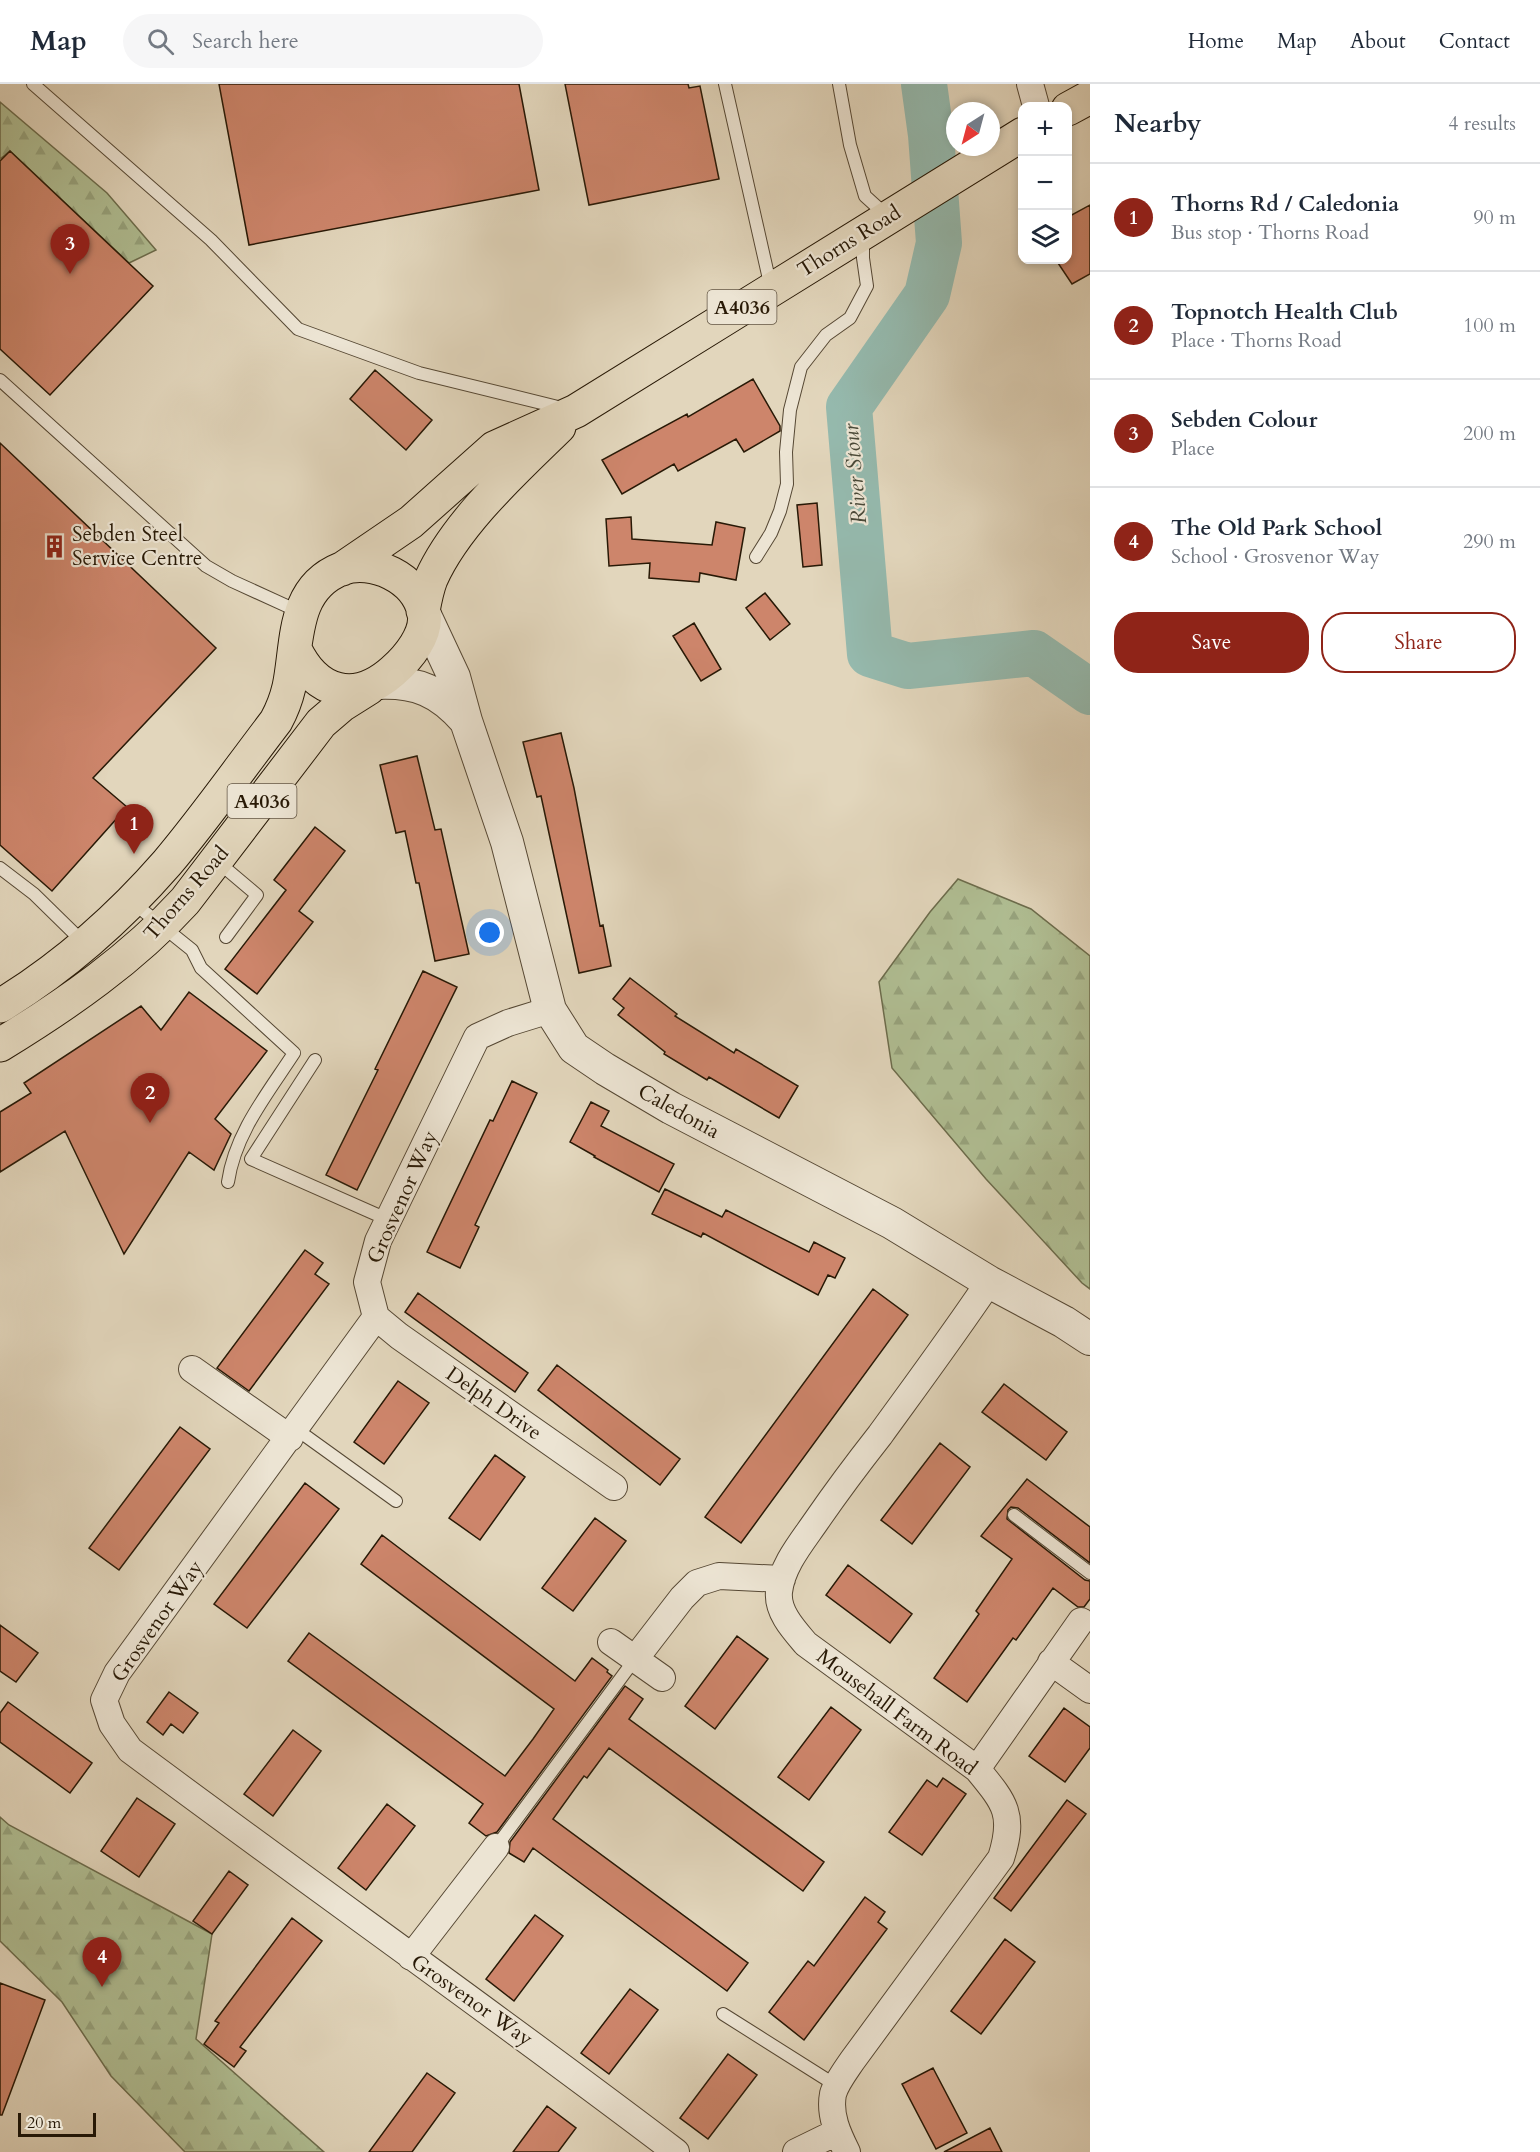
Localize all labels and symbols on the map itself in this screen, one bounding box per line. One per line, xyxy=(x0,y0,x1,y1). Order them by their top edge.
north arrow xyxy=(946,102,1000,156)
street label: Thorns Road xyxy=(792,198,906,285)
pin: 3 xyxy=(50,224,90,274)
road number: A4036 xyxy=(708,290,777,324)
water label: River Stour xyxy=(836,422,874,525)
place label: Sebden Steel Service Centre xyxy=(72,520,202,573)
building icon: Sebden Steel Service Centre xyxy=(41,533,67,559)
road number: A4036 xyxy=(228,784,296,818)
pin: 1 xyxy=(114,804,154,854)
street label: Thorns Road xyxy=(137,840,236,947)
your location xyxy=(475,918,504,947)
pin: 2 xyxy=(130,1074,170,1123)
street label: Caledonia xyxy=(633,1077,725,1146)
street label: Grosvenor Way xyxy=(360,1126,445,1268)
street label: Delph Drive xyxy=(440,1360,548,1447)
street label: Grosvenor Way xyxy=(105,1554,210,1688)
street label: Mousehall Farm Road xyxy=(810,1642,983,1782)
pin: 4 xyxy=(82,1938,122,1987)
street label: Grosvenor Way xyxy=(405,1948,539,2053)
scale bar xyxy=(18,2110,96,2138)

